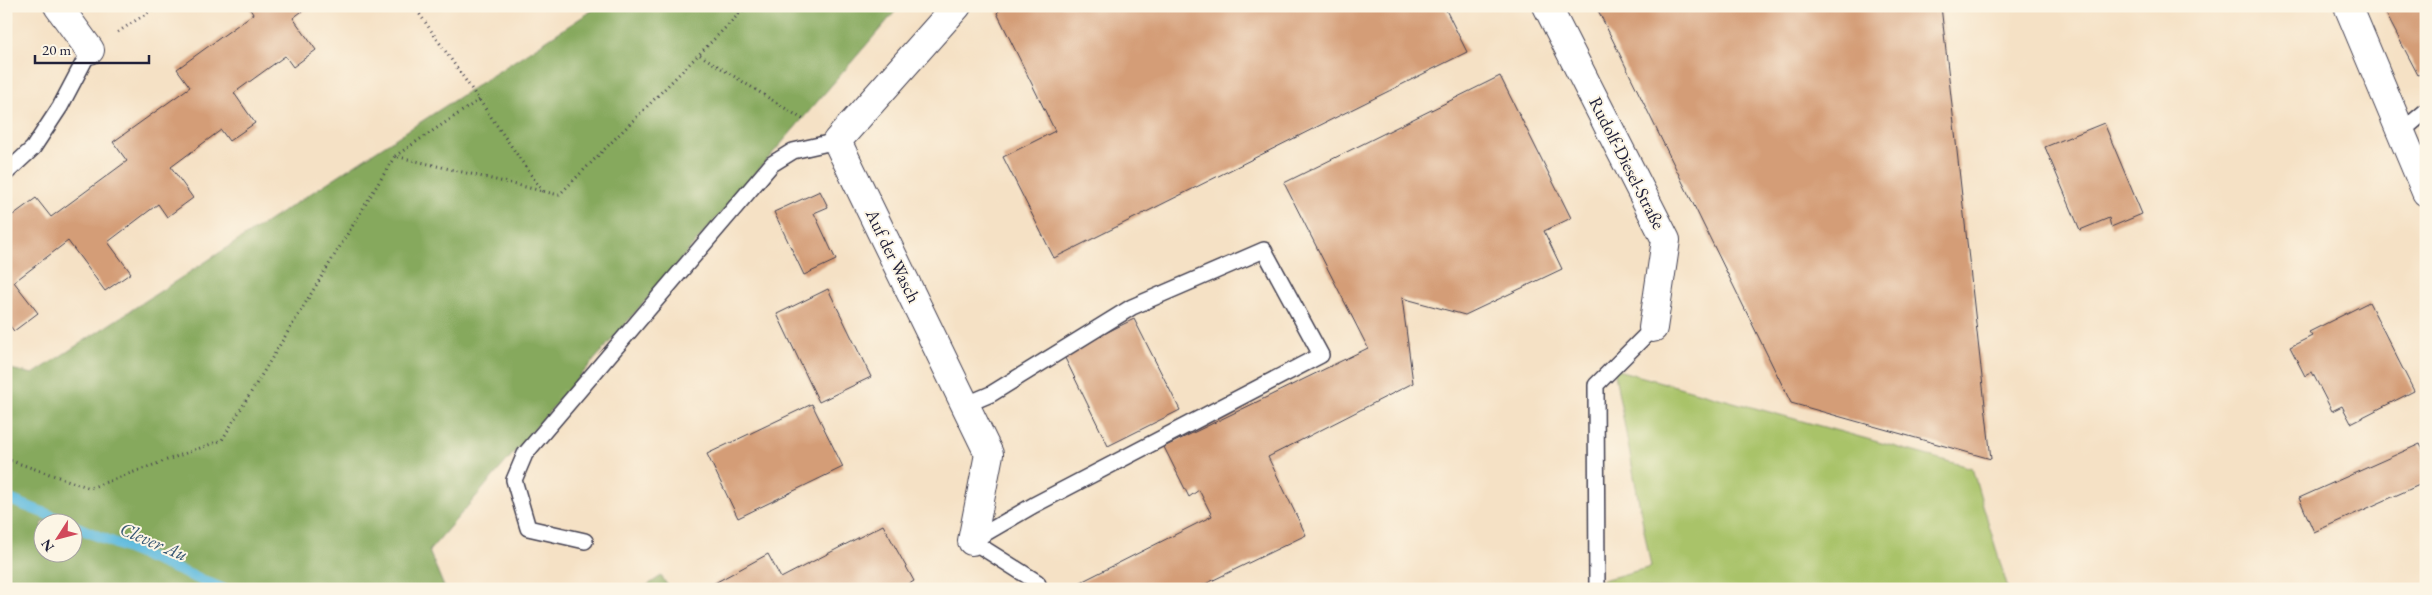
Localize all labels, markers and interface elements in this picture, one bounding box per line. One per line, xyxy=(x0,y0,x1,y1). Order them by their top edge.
scale bar xyxy=(35,32,149,64)
text: 20 m xyxy=(42,40,71,59)
street label: Rudolf-Diesel-Straße xyxy=(1584,93,1671,233)
street label: Auf der Wasch xyxy=(860,204,926,306)
north arrow xyxy=(32,512,82,562)
water label: Clever Au xyxy=(116,516,192,567)
text: N xyxy=(36,535,58,556)

